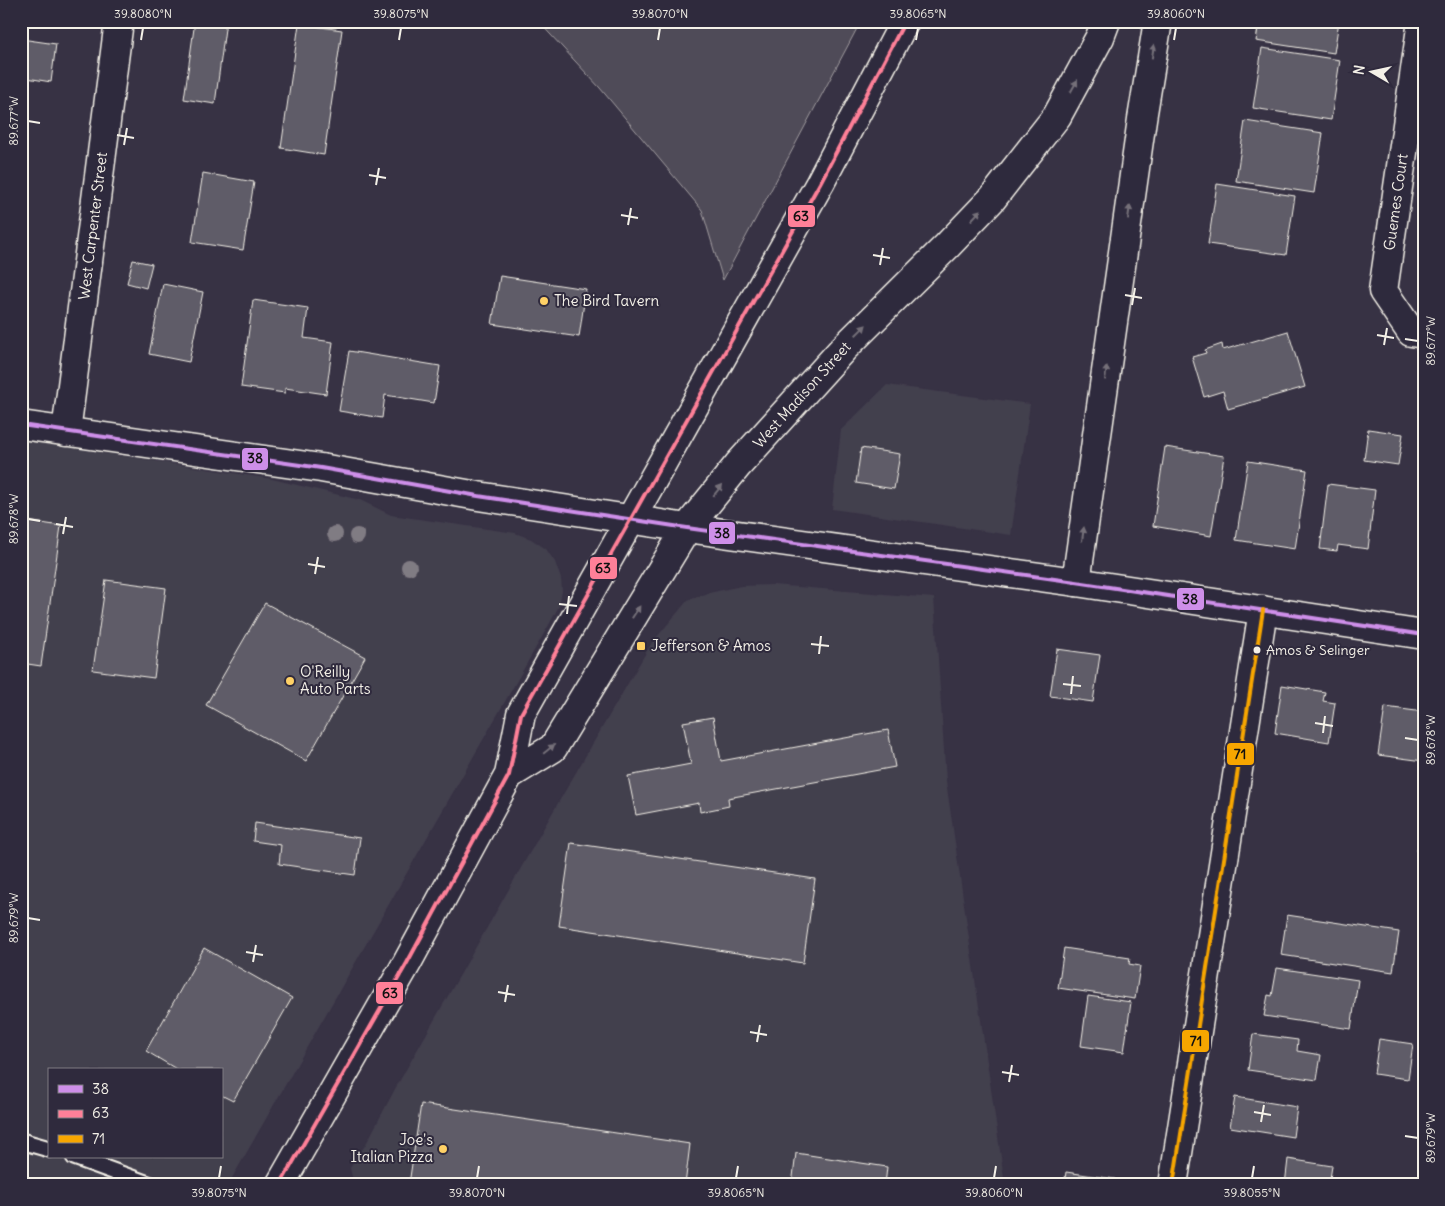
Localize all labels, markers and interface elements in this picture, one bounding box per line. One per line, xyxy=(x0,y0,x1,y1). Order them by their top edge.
text: 39.8080°N xyxy=(114,6,172,21)
text: 39.8075°N xyxy=(373,6,429,21)
text: 39.8070°N xyxy=(632,6,688,21)
text: 39.8065°N xyxy=(890,6,946,21)
text: 39.8060°N xyxy=(1147,6,1205,21)
one-way arrow xyxy=(1149,43,1157,59)
north arrow xyxy=(1348,48,1398,98)
text: N xyxy=(1350,64,1369,76)
one-way arrow xyxy=(1069,79,1078,92)
text: 89.677°W xyxy=(6,96,21,146)
street label: West Carpenter Street xyxy=(74,151,111,301)
street label: Guemes Court xyxy=(1379,152,1412,251)
line badge: 63 xyxy=(787,204,816,228)
one-way arrow xyxy=(1125,204,1133,220)
text: 63 xyxy=(793,207,809,225)
one-way arrow xyxy=(970,210,982,222)
place label: The Bird Tavern xyxy=(554,291,660,310)
marker: The Bird Tavern xyxy=(538,295,550,307)
text: 89.677°W xyxy=(1423,316,1438,366)
one-way arrow xyxy=(855,324,867,336)
street label: West Madison Street xyxy=(749,337,854,452)
one-way arrow xyxy=(1103,365,1111,381)
line badge: 38 xyxy=(241,447,269,471)
text: 38 xyxy=(247,449,263,467)
one-way arrow xyxy=(712,484,723,497)
text: 89.678°W xyxy=(6,494,21,544)
line badge: 38 xyxy=(708,521,736,545)
text: 38 xyxy=(714,524,730,542)
one-way arrow xyxy=(1080,525,1088,541)
line badge: 63 xyxy=(589,556,618,580)
text: 63 xyxy=(595,559,611,577)
line badge: 38 xyxy=(1176,587,1205,611)
text: 38 xyxy=(1182,590,1198,608)
one-way arrow xyxy=(631,606,641,619)
place label: Jefferson & Amos xyxy=(651,636,771,655)
marker: Jefferson & Amos xyxy=(635,640,647,652)
place label: Amos & Selinger xyxy=(1266,641,1370,659)
marker: Amos & Selinger xyxy=(1252,645,1262,655)
place label: O'Reilly Auto Parts xyxy=(300,662,371,698)
marker: O'Reilly Auto Parts xyxy=(284,675,296,687)
text: 89.678°W xyxy=(1423,715,1438,765)
line badge: 71 xyxy=(1226,742,1255,766)
one-way arrow xyxy=(543,743,556,754)
text: 71 xyxy=(1234,745,1246,763)
text: 89.679°W xyxy=(6,893,21,943)
line badge: 63 xyxy=(375,981,404,1005)
text: 63 xyxy=(382,984,398,1002)
line badge: 71 xyxy=(1181,1029,1210,1053)
text: 71 xyxy=(1190,1032,1202,1050)
legend xyxy=(48,1068,222,1158)
text: 38 xyxy=(92,1079,109,1098)
text: 63 xyxy=(92,1103,109,1122)
text: 89.679°W xyxy=(1423,1113,1438,1163)
text: 71 xyxy=(92,1129,105,1148)
place label: Joe's Italian Pizza xyxy=(350,1130,433,1166)
marker: Joe's Italian Pizza xyxy=(437,1143,449,1155)
text: 39.8075°N xyxy=(191,1185,247,1200)
text: 39.8070°N xyxy=(449,1185,505,1200)
text: 39.8065°N xyxy=(708,1185,764,1200)
text: 39.8060°N xyxy=(965,1185,1023,1200)
text: 39.8055°N xyxy=(1224,1185,1280,1200)

